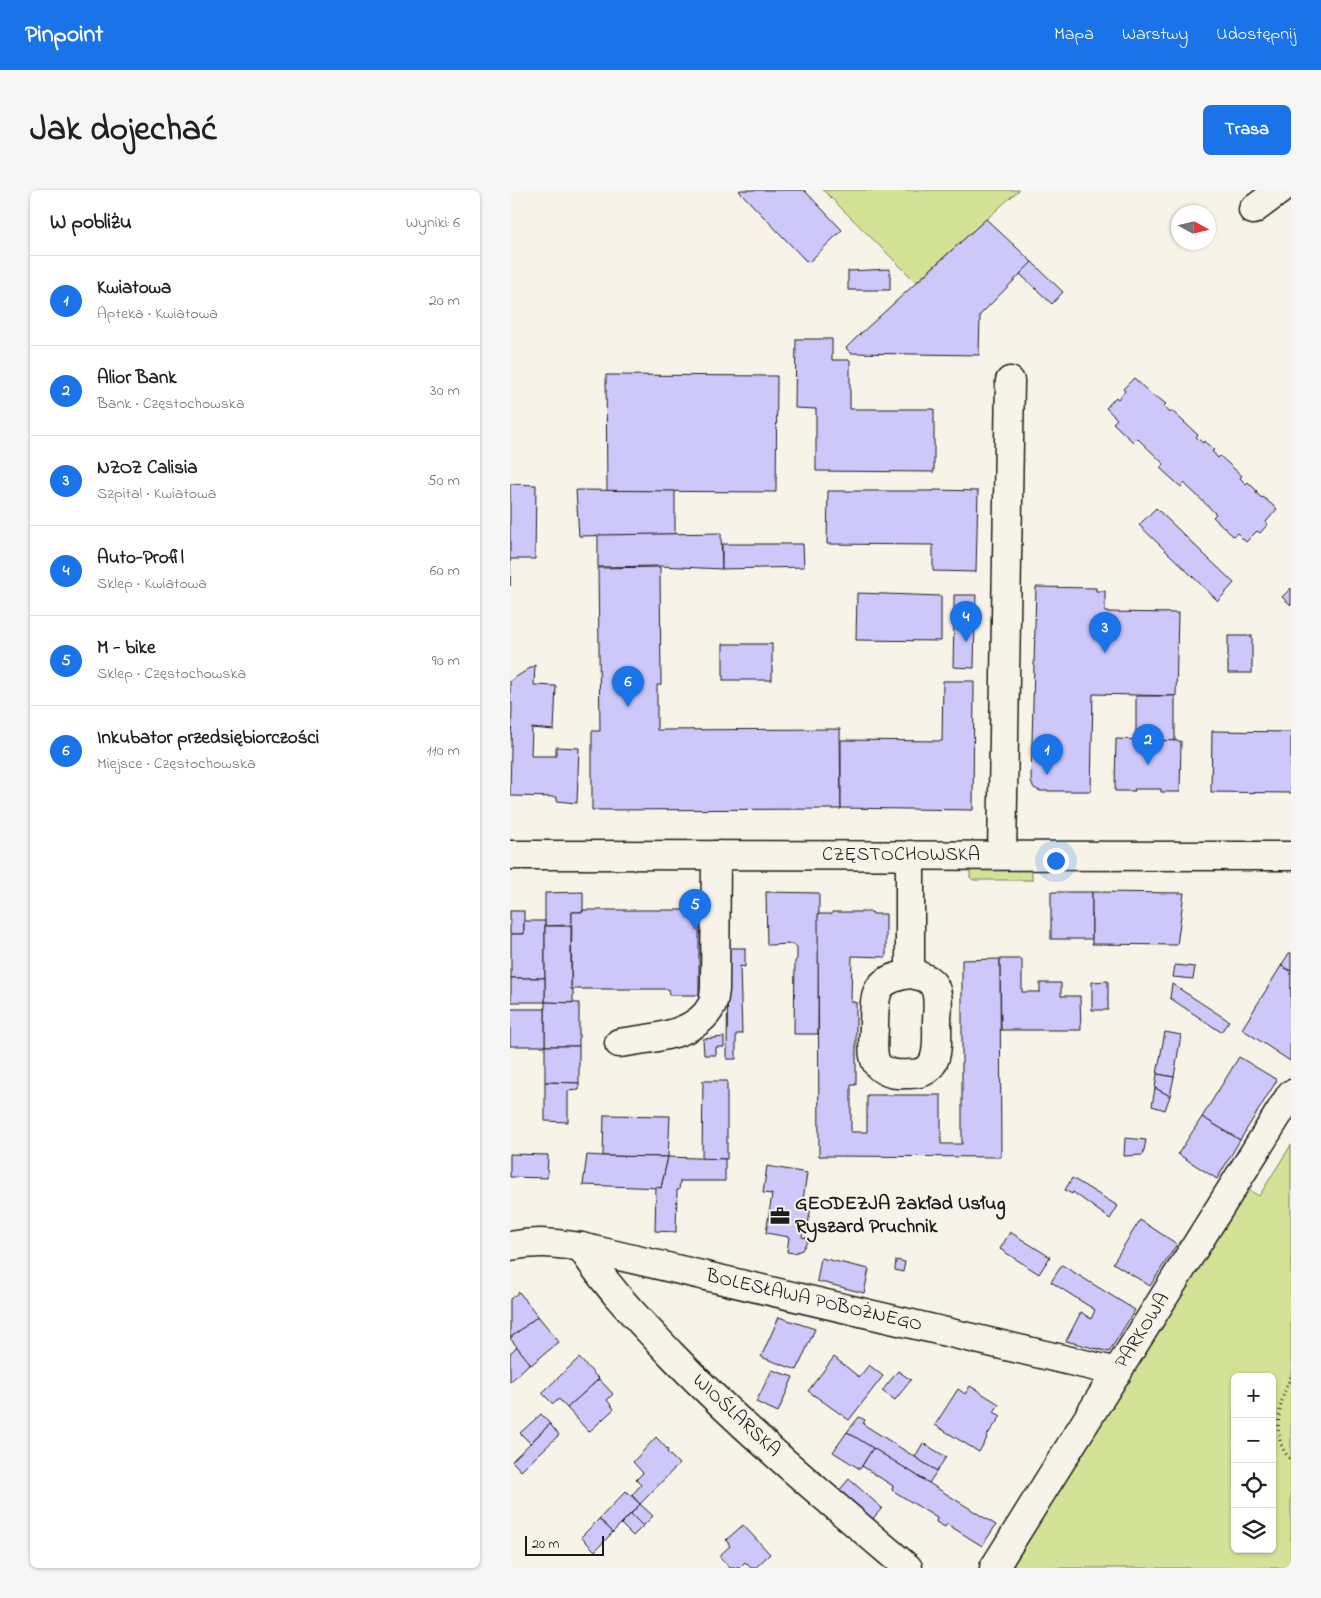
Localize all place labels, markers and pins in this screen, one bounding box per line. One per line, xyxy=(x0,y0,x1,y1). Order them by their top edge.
pin: 4 xyxy=(950,601,982,642)
pin: 3 xyxy=(1089,612,1121,653)
pin: 6 xyxy=(612,666,644,707)
pin: 2 xyxy=(1132,724,1164,765)
pin: 1 xyxy=(1031,734,1063,775)
pin: 5 xyxy=(679,889,711,930)
place label: GEODEZJA Zakład Usług Ryszard Pruchnik xyxy=(795,1190,1005,1243)
office icon: GEODEZJA Zakład Usług Ryszard Pruchnik xyxy=(769,1205,791,1227)

